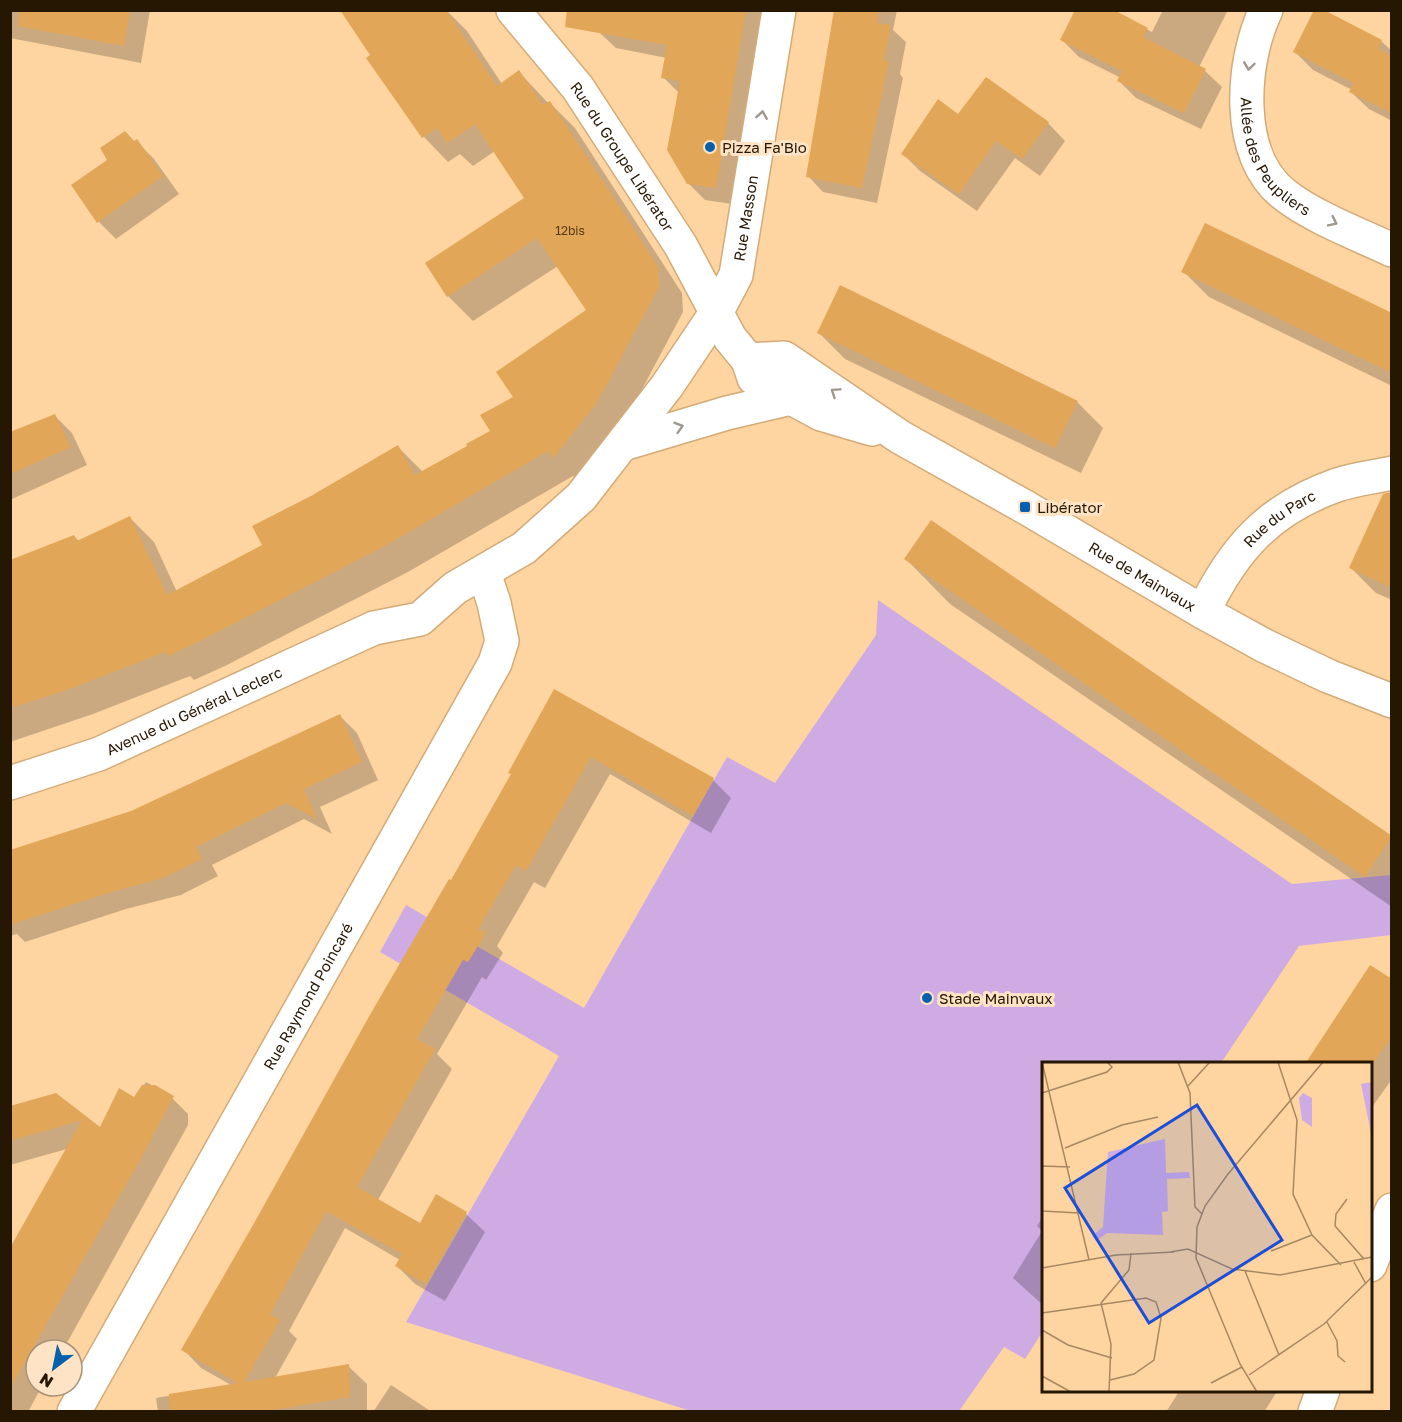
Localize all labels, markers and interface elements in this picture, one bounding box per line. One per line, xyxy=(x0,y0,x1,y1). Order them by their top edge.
one-way arrow xyxy=(1244,61,1256,71)
street label: Rue du Groupe Libérator xyxy=(567,78,678,235)
street label: Allée des Peupliers xyxy=(1238,97,1314,219)
one-way arrow xyxy=(755,110,768,120)
place label: Pizza Fa'Bio xyxy=(722,138,807,156)
marker: Pizza Fa'Bio xyxy=(703,140,717,154)
street label: Rue Masson xyxy=(729,174,761,262)
one-way arrow xyxy=(1326,214,1337,226)
house number: 12bis xyxy=(555,223,585,238)
one-way arrow xyxy=(830,388,841,399)
one-way arrow xyxy=(673,422,684,434)
street label: Rue du Parc xyxy=(1239,486,1318,550)
place label: Libérator xyxy=(1037,498,1103,516)
marker: Libérator xyxy=(1018,500,1032,514)
street label: Rue de Mainvaux xyxy=(1086,538,1199,615)
street label: Avenue du Général Leclerc xyxy=(103,662,285,759)
street label: Rue Raymond Poincaré xyxy=(259,919,356,1073)
place label: Stade Mainvaux xyxy=(939,989,1053,1007)
marker: Stade Mainvaux xyxy=(920,991,934,1005)
inset map xyxy=(1042,1062,1372,1392)
north arrow xyxy=(24,1338,84,1398)
text: N xyxy=(36,1369,57,1392)

